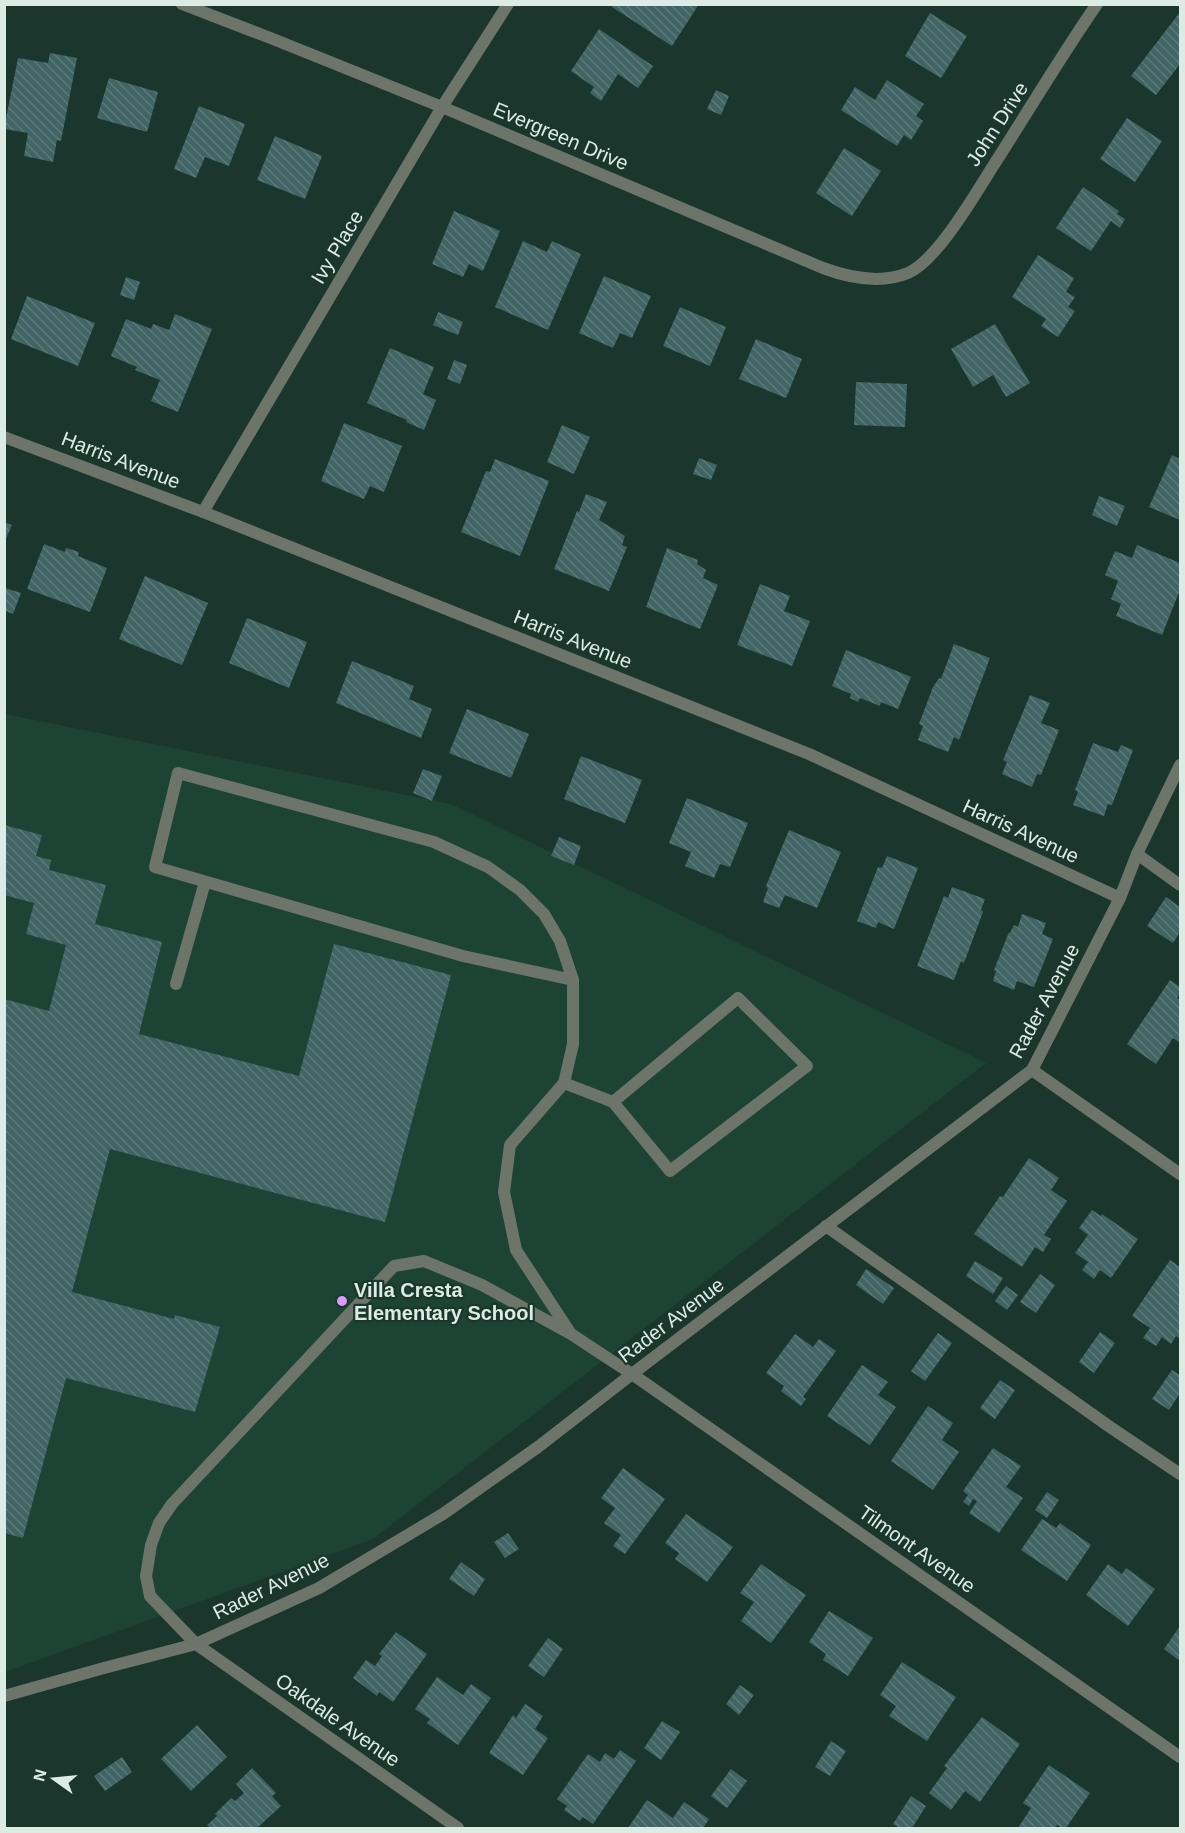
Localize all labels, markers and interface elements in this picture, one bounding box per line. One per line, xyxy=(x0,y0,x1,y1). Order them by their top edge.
street label: John Drive xyxy=(962,78,1032,170)
street label: Evergreen Drive xyxy=(490,98,632,174)
street label: Ivy Place xyxy=(307,207,367,287)
street label: Harris Avenue xyxy=(59,427,183,493)
street label: Harris Avenue xyxy=(511,605,635,673)
street label: Harris Avenue xyxy=(960,795,1082,867)
street label: Rader Avenue xyxy=(1005,940,1083,1062)
street label: Rader Avenue xyxy=(614,1273,728,1367)
place label: Villa Cresta Elementary School xyxy=(354,1279,534,1324)
marker: Villa Cresta Elementary School xyxy=(335,1294,349,1308)
street label: Tilmont Avenue xyxy=(855,1501,979,1597)
street label: Rader Avenue xyxy=(209,1548,333,1624)
street label: Oakdale Avenue xyxy=(272,1669,404,1771)
north arrow xyxy=(24,1749,84,1809)
text: N xyxy=(30,1767,50,1783)

